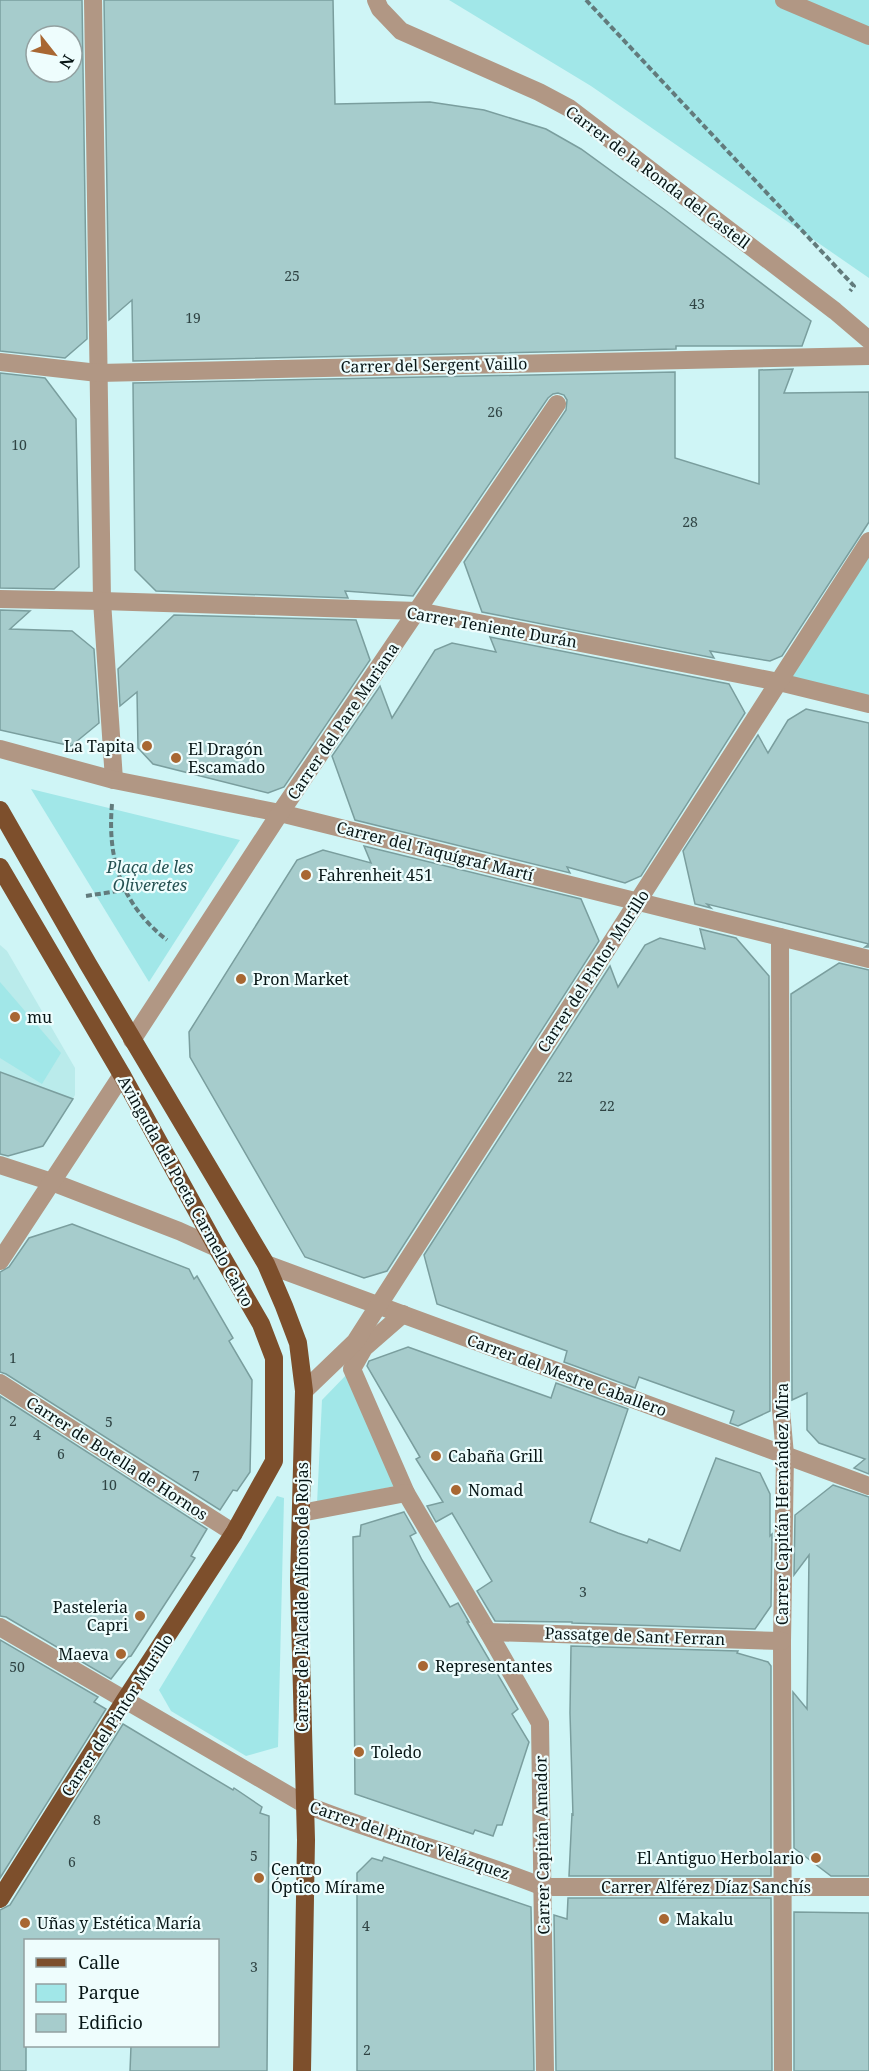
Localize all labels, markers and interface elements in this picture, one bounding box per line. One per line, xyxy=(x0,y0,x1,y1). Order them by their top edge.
north arrow xyxy=(24,24,84,84)
text: N xyxy=(54,51,80,73)
street label: Carrer de la Ronda del Castell xyxy=(561,100,755,254)
house number: 25 xyxy=(284,266,300,285)
house number: 43 xyxy=(689,294,705,313)
house number: 19 xyxy=(185,308,201,327)
street label: Carrer del Sergent Vaillo xyxy=(340,352,528,378)
house number: 26 xyxy=(487,402,503,421)
house number: 10 xyxy=(11,435,27,454)
house number: 28 xyxy=(682,512,698,531)
street label: Carrer Teniente Durán xyxy=(405,601,579,653)
street label: Carrer del Pare Mariana xyxy=(282,638,404,804)
place label: La Tapita xyxy=(64,735,135,757)
place label: El Dragón Escamado xyxy=(188,738,265,778)
marker: La Tapita xyxy=(140,739,154,753)
marker: El Dragón Escamado xyxy=(169,751,183,765)
street label: Carrer del Taquígraf Martí xyxy=(334,816,536,886)
park label: Plaça de les Oliveretes xyxy=(106,856,193,896)
place label: Fahrenheit 451 xyxy=(318,864,433,886)
marker: Fahrenheit 451 xyxy=(299,868,313,882)
street label: Carrer del Pintor Murillo xyxy=(532,885,654,1057)
place label: Pron Market xyxy=(253,968,349,990)
marker: Pron Market xyxy=(234,972,248,986)
place label: mu xyxy=(27,1006,52,1028)
marker: mu xyxy=(8,1010,22,1024)
house number: 22 xyxy=(557,1067,573,1086)
street label: Avinguda del Poeta Carmelo Calvo xyxy=(113,1071,259,1311)
house number: 22 xyxy=(599,1096,615,1115)
street label: Carrer del Mestre Caballero xyxy=(464,1329,670,1421)
house number: 1 xyxy=(9,1348,17,1367)
street label: Carrer Capitán Hernández Mira xyxy=(771,1383,793,1625)
street label: Carrer de Botella de Hornos xyxy=(22,1391,212,1525)
house number: 2 xyxy=(9,1411,17,1430)
house number: 5 xyxy=(105,1412,113,1431)
house number: 4 xyxy=(33,1425,41,1444)
house number: 6 xyxy=(57,1444,65,1463)
place label: Cabaña Grill xyxy=(448,1445,543,1467)
marker: Cabaña Grill xyxy=(429,1449,443,1463)
street label: Carrer de l'Alcalde Alfonso de Rojas xyxy=(291,1462,313,1732)
house number: 7 xyxy=(192,1466,200,1485)
house number: 10 xyxy=(101,1475,117,1494)
place label: Nomad xyxy=(468,1479,524,1501)
marker: Nomad xyxy=(449,1483,463,1497)
house number: 3 xyxy=(579,1582,587,1601)
place label: Pasteleria Capri xyxy=(53,1596,128,1636)
marker: Pasteleria Capri xyxy=(133,1609,147,1623)
street label: Passatge de Sant Ferran xyxy=(544,1622,726,1650)
street label: Carrer del Pintor Murillo xyxy=(56,1629,178,1801)
place label: Maeva xyxy=(58,1643,109,1665)
marker: Maeva xyxy=(114,1647,128,1661)
place label: Representantes xyxy=(435,1655,552,1677)
house number: 50 xyxy=(9,1657,25,1676)
marker: Representantes xyxy=(416,1659,430,1673)
place label: Toledo xyxy=(371,1741,422,1763)
marker: Toledo xyxy=(352,1745,366,1759)
street label: Carrer Capitán Amador xyxy=(529,1755,555,1935)
street label: Carrer del Pintor Velázquez xyxy=(307,1795,513,1885)
house number: 8 xyxy=(93,1810,101,1829)
house number: 5 xyxy=(250,1846,258,1865)
place label: El Antiguo Herbolario xyxy=(637,1847,804,1869)
marker: El Antiguo Herbolario xyxy=(809,1851,823,1865)
house number: 6 xyxy=(68,1852,76,1871)
place label: Centro Óptico Mírame xyxy=(271,1858,385,1898)
marker: Centro Óptico Mírame xyxy=(252,1871,266,1885)
street label: Carrer Alférez Díaz Sanchís xyxy=(601,1876,811,1898)
place label: Makalu xyxy=(676,1908,734,1930)
place label: Uñas y Estética María xyxy=(37,1912,201,1934)
marker: Makalu xyxy=(657,1912,671,1926)
marker: Uñas y Estética María xyxy=(18,1916,32,1930)
house number: 4 xyxy=(362,1916,370,1935)
legend xyxy=(24,1939,219,2047)
text: Calle xyxy=(78,1950,120,1974)
house number: 3 xyxy=(250,1957,258,1976)
text: Parque xyxy=(78,1980,140,2004)
text: Edificio xyxy=(78,2010,143,2034)
house number: 2 xyxy=(363,2040,371,2059)

